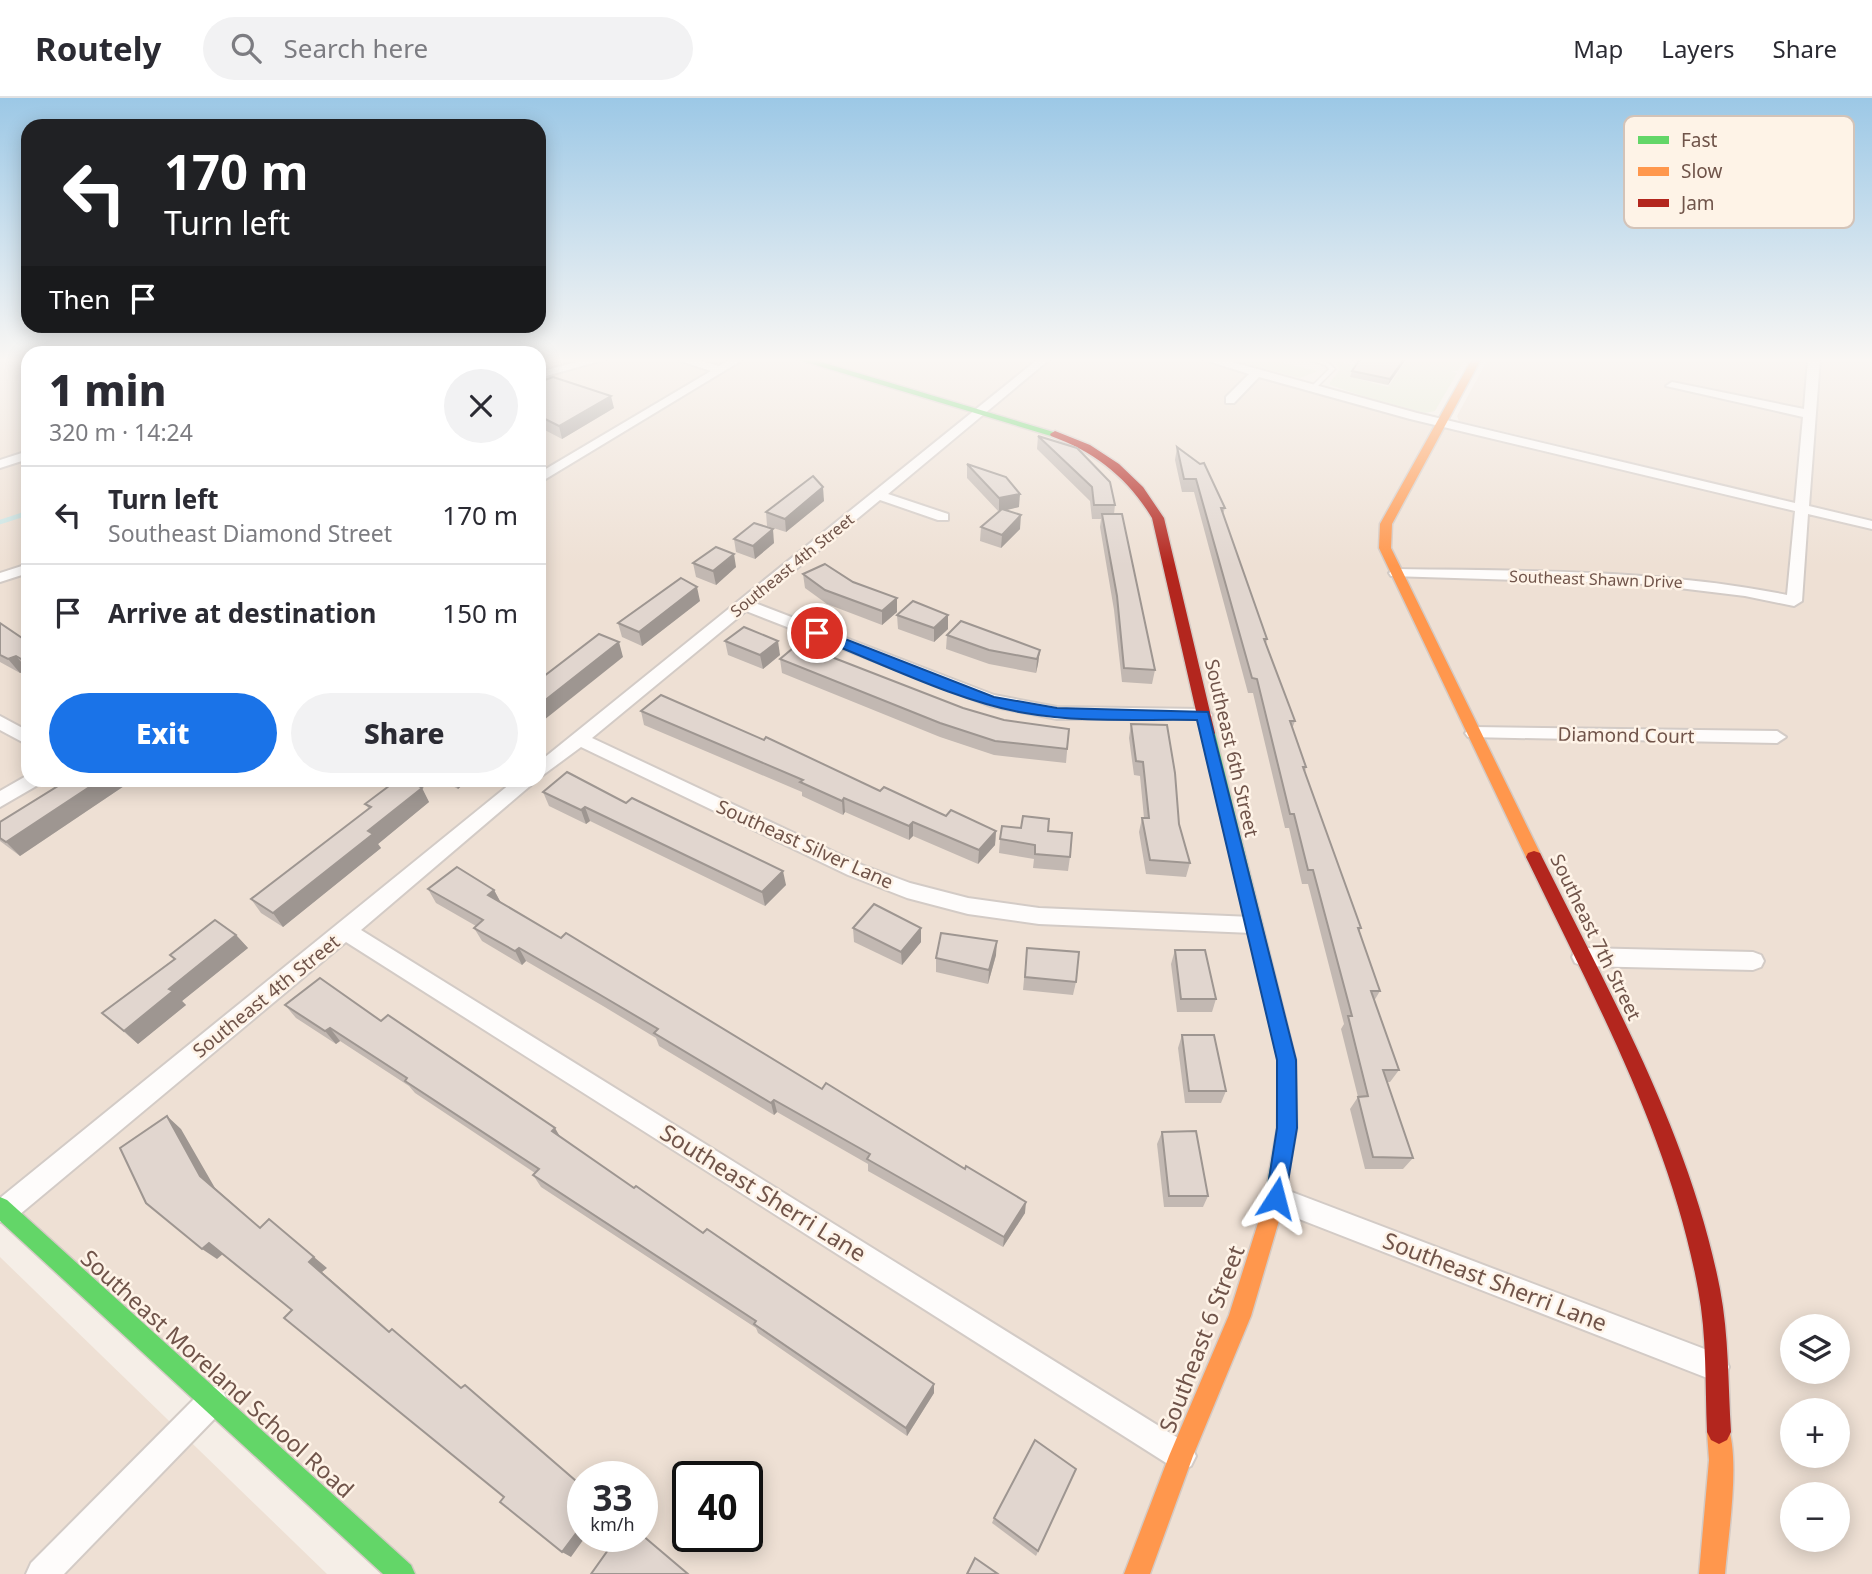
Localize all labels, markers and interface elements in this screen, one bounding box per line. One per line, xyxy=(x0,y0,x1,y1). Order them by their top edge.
search box xyxy=(203,17,693,80)
text: Routely xyxy=(35,26,161,71)
icon: search xyxy=(227,29,265,67)
text: Search here xyxy=(283,30,428,66)
text: Map xyxy=(1573,32,1623,65)
text: Layers xyxy=(1661,32,1735,65)
text: Share xyxy=(1773,32,1837,65)
legend xyxy=(1624,116,1854,228)
text: Fast xyxy=(1681,127,1718,153)
text: 170 m xyxy=(164,138,309,204)
icon: left xyxy=(49,147,140,238)
text: Slow xyxy=(1681,158,1722,184)
text: Jam xyxy=(1679,190,1715,216)
text: Turn left xyxy=(164,201,290,244)
icon: arrive xyxy=(124,280,162,318)
text: Then xyxy=(49,281,110,317)
text: 1 min xyxy=(49,361,166,418)
button: close xyxy=(444,369,518,443)
text: 320 m · 14:24 xyxy=(49,416,193,448)
text: Turn left xyxy=(108,481,219,517)
icon: left xyxy=(49,496,87,534)
text: 170 m xyxy=(442,497,518,533)
street label: Southeast 4th Street xyxy=(726,508,859,622)
text: Southeast Diamond Street xyxy=(108,517,392,549)
street label: Southeast Shawn Drive xyxy=(1509,565,1683,593)
icon: arrive xyxy=(49,594,87,632)
text: Arrive at destination xyxy=(108,595,377,631)
text: 150 m xyxy=(442,595,518,631)
pin xyxy=(787,603,847,663)
icon: arrive xyxy=(798,614,836,652)
street label: Southeast 6th Street xyxy=(1199,656,1265,840)
button: Exit xyxy=(49,693,277,773)
button: Share xyxy=(291,693,518,773)
street label: Diamond Court xyxy=(1557,721,1695,749)
street label: Southeast Silver Lane xyxy=(712,793,898,895)
street label: Southeast 7th Street xyxy=(1544,850,1648,1025)
street label: Southeast 4th Street xyxy=(187,929,345,1063)
street label: Southeast Sherri Lane xyxy=(654,1116,873,1269)
position arrow xyxy=(1239,1161,1313,1235)
street label: Southeast Sherri Lane xyxy=(1379,1224,1612,1339)
street label: Southeast 6 Street xyxy=(1151,1241,1251,1437)
street label: Southeast Moreland School Road xyxy=(74,1242,361,1505)
map controls xyxy=(1780,1314,1850,1552)
button: layers xyxy=(1780,1314,1850,1384)
button: + xyxy=(1780,1398,1850,1468)
speed limit sign: 40 xyxy=(672,1461,763,1552)
text: 33 xyxy=(592,1474,633,1521)
button: − xyxy=(1780,1482,1850,1552)
text: km/h xyxy=(590,1512,635,1536)

